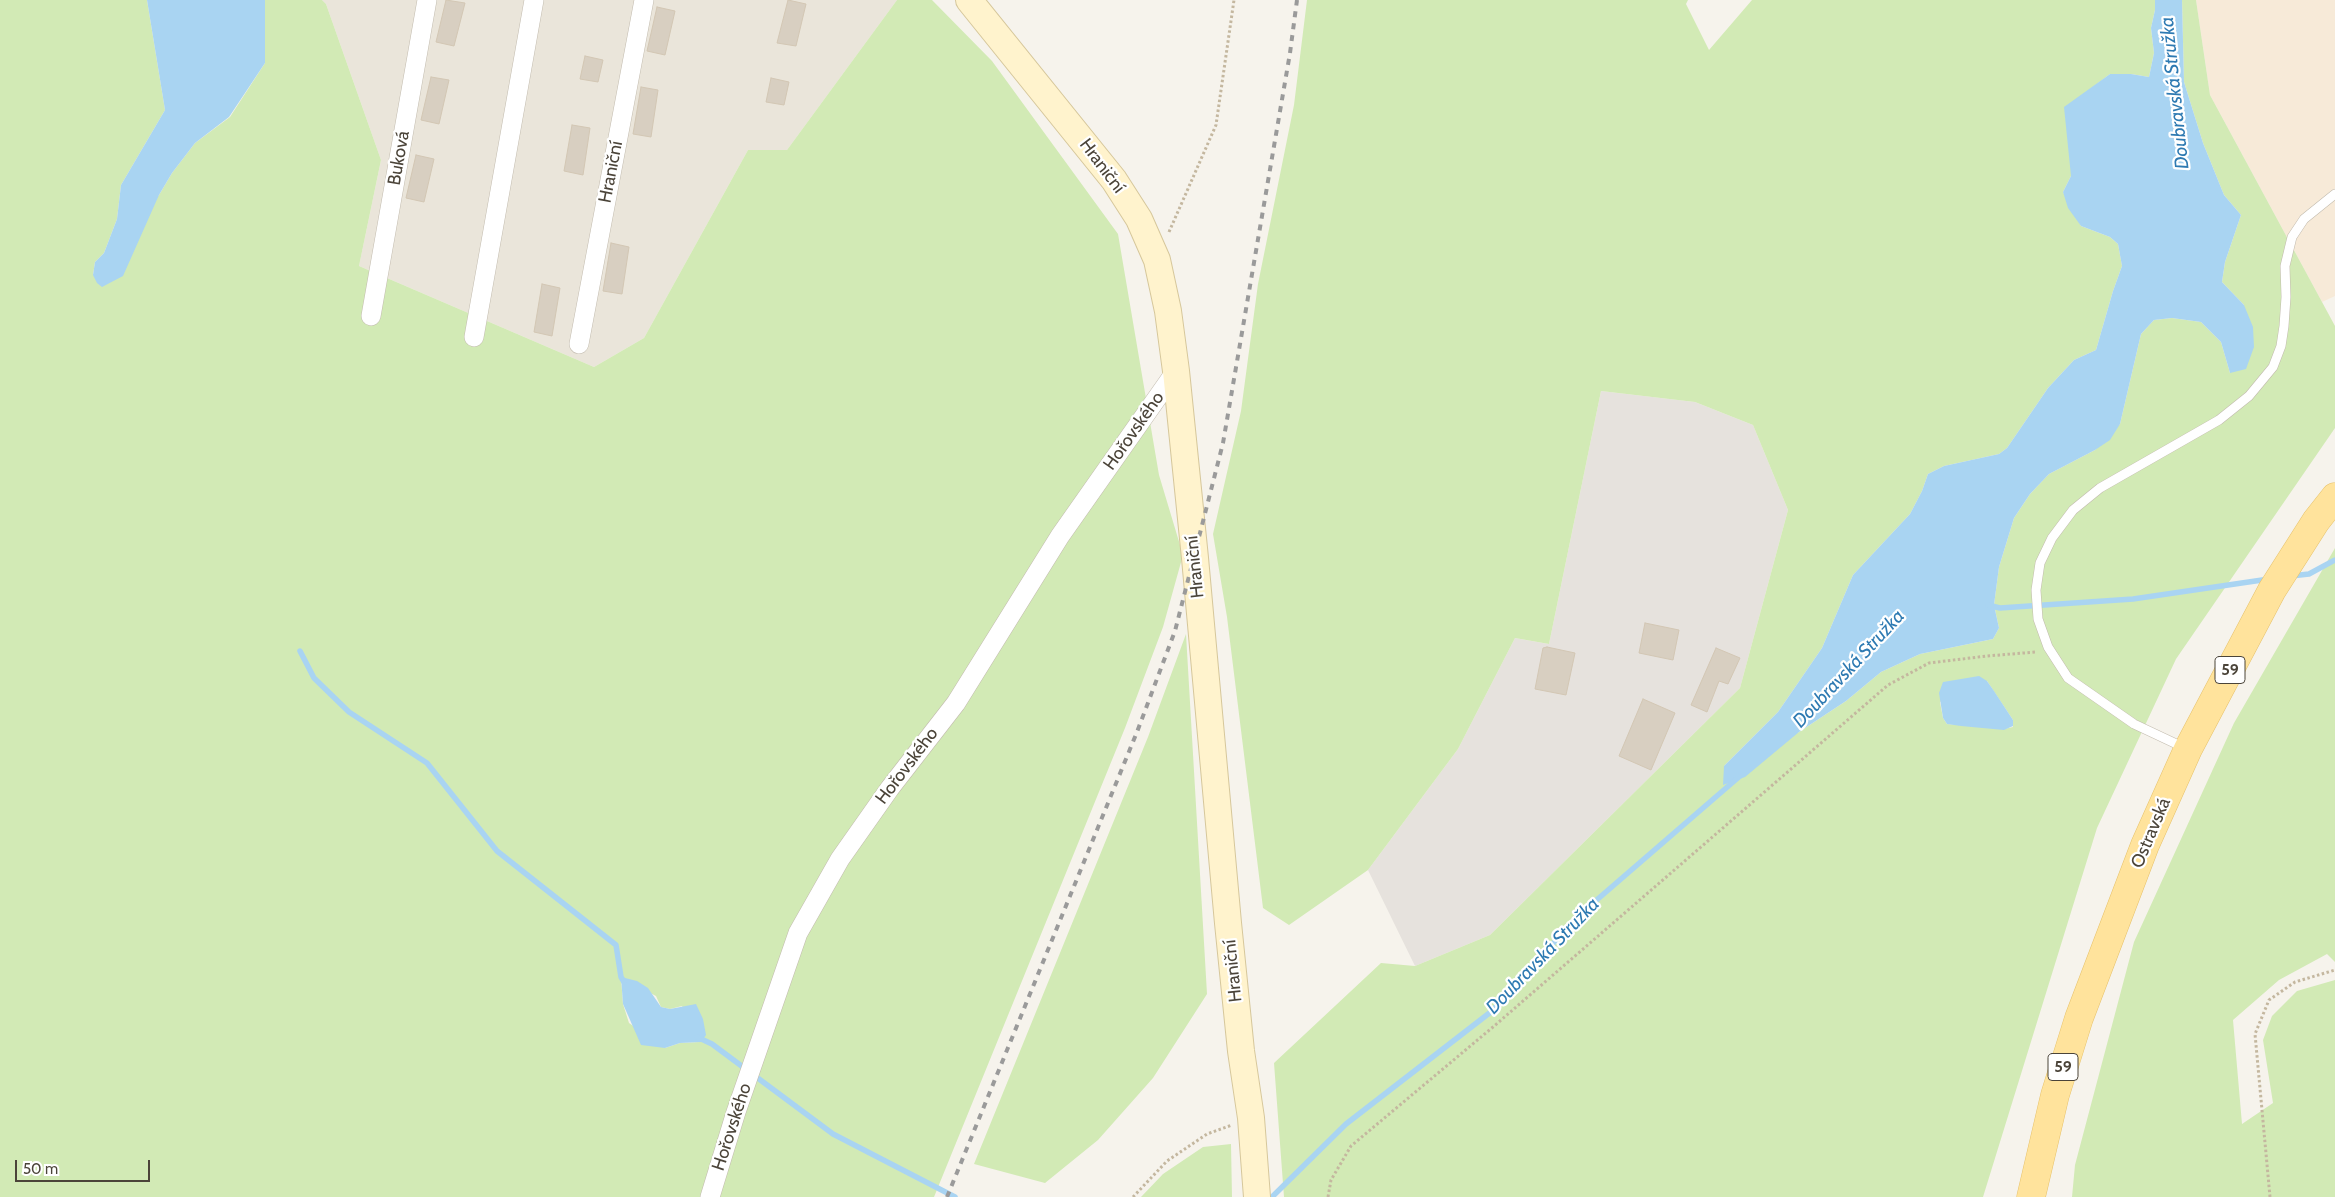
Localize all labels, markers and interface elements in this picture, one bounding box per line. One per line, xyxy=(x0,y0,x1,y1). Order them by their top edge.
water label: Doubravská Stružka xyxy=(2156,16,2194,170)
street label: Buková xyxy=(384,129,414,187)
street label: Hraniční xyxy=(1075,134,1129,198)
street label: Hraniční xyxy=(594,139,628,205)
street label: Hořovského xyxy=(1099,388,1169,474)
street label: Hraniční xyxy=(1181,535,1209,599)
water label: Doubravská Stružka xyxy=(1788,605,1910,733)
road number: 59 xyxy=(2215,656,2245,684)
street label: Hořovského xyxy=(871,723,943,809)
street label: Ostravská xyxy=(2127,795,2175,871)
water label: Doubravská Stružka xyxy=(1482,893,1604,1019)
street label: Hraniční xyxy=(1219,939,1247,1003)
road number: 59 xyxy=(2048,1054,2078,1080)
street label: Hořovského xyxy=(708,1081,756,1173)
scale bar xyxy=(18,1150,152,1182)
text: 50 m xyxy=(23,1160,58,1178)

